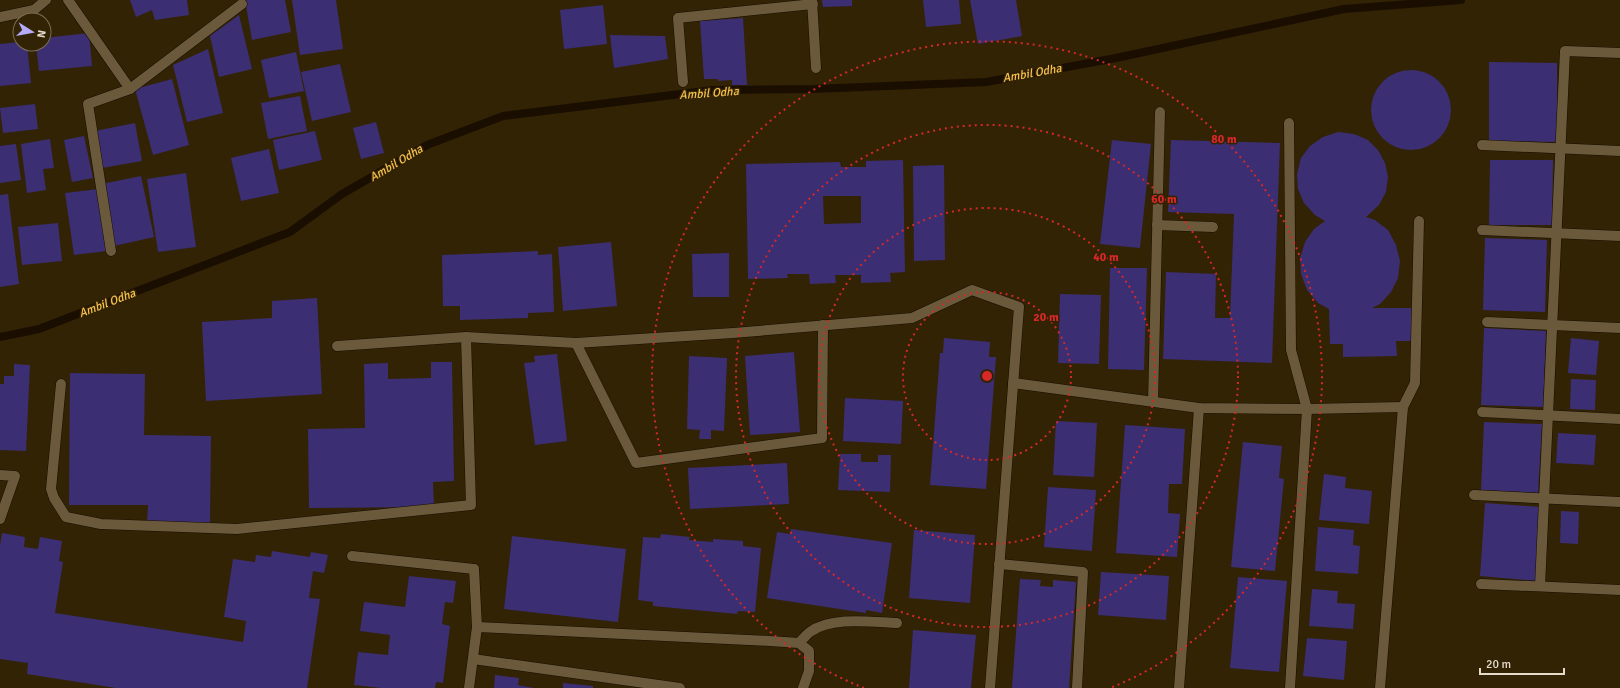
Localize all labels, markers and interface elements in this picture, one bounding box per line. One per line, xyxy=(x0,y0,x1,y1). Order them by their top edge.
north arrow xyxy=(12,12,52,52)
text: N xyxy=(34,29,48,39)
water label: Ambil Odha xyxy=(1001,61,1064,86)
water label: Ambil Odha xyxy=(679,84,740,103)
text: 80 m xyxy=(1211,132,1237,147)
water label: Ambil Odha xyxy=(367,141,426,185)
text: 60 m xyxy=(1151,192,1177,207)
text: 40 m xyxy=(1093,250,1119,265)
water label: Ambil Odha xyxy=(77,285,139,321)
text: 20 m xyxy=(1033,310,1059,325)
centre of rings xyxy=(980,369,994,383)
scale bar xyxy=(1480,650,1564,676)
text: 20 m xyxy=(1486,657,1511,672)

